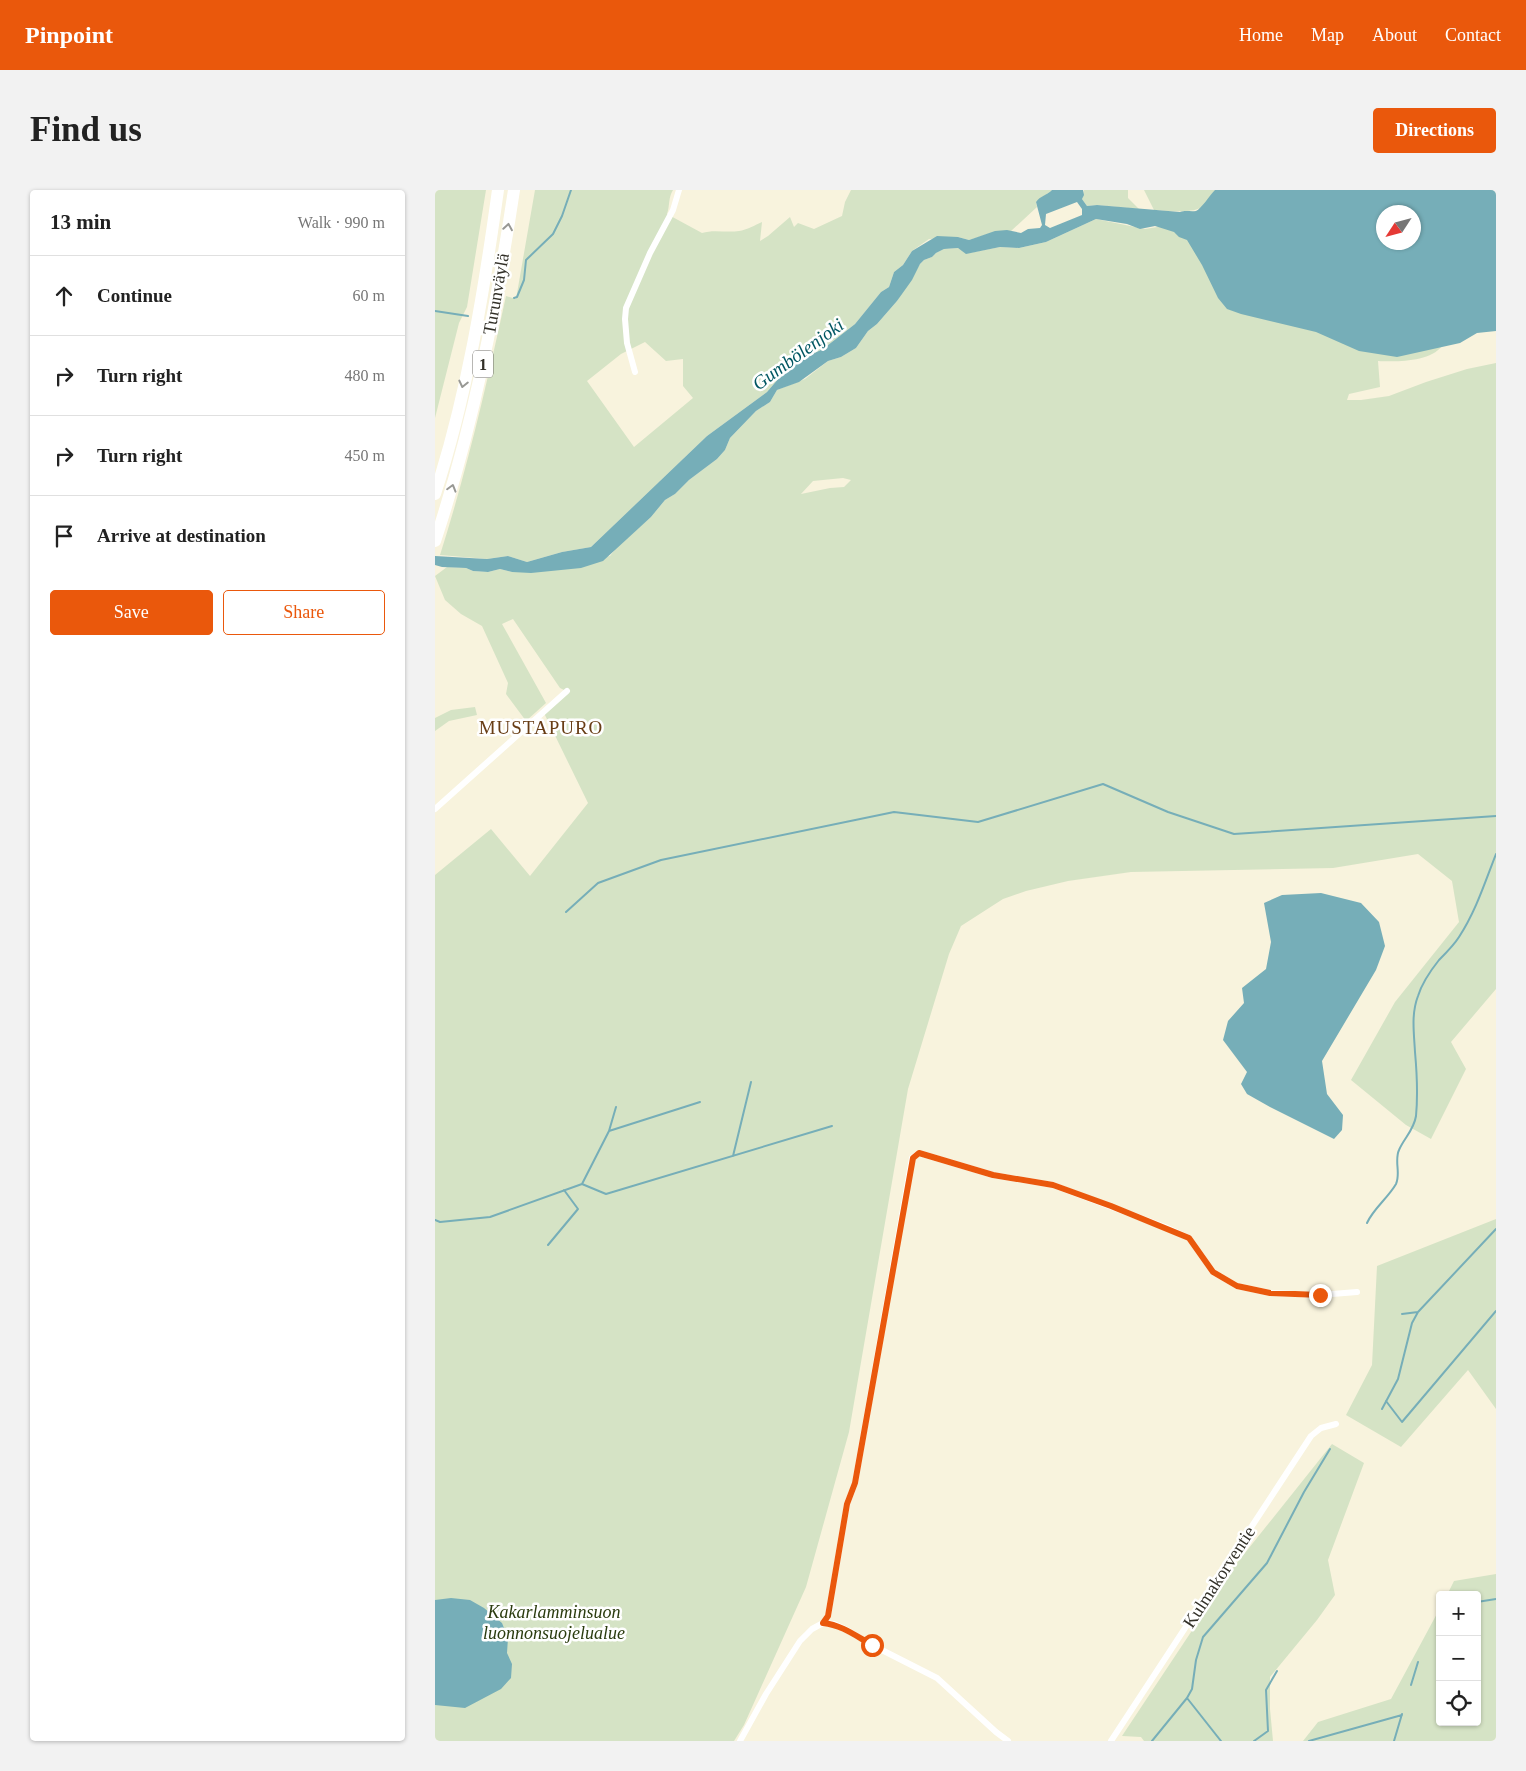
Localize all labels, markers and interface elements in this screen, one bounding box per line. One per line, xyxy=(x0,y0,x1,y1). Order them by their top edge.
text: Pinpoint xyxy=(25,22,113,48)
text: Home xyxy=(1239,25,1283,45)
text: Map xyxy=(1311,25,1344,45)
text: About xyxy=(1372,25,1417,45)
text: Contact xyxy=(1445,25,1501,45)
button: Directions xyxy=(1373,108,1496,153)
text: Find us xyxy=(30,110,142,149)
north arrow xyxy=(1376,205,1421,250)
text: 13 min xyxy=(50,210,111,234)
text: Walk · 990 m xyxy=(298,214,385,231)
one-way arrow xyxy=(502,222,513,230)
street label: Turunväylä xyxy=(479,252,513,336)
icon: ahead xyxy=(50,282,78,310)
text: Continue xyxy=(97,285,172,306)
text: 60 m xyxy=(353,287,385,304)
water label: Gumbölenjoki xyxy=(748,314,848,394)
road number: 1 xyxy=(473,350,493,378)
icon: right xyxy=(50,362,78,390)
text: Turn right xyxy=(97,365,182,386)
text: 480 m xyxy=(345,367,385,384)
one-way arrow xyxy=(459,379,469,388)
icon: right xyxy=(50,442,78,470)
text: Turn right xyxy=(97,445,182,466)
text: 450 m xyxy=(345,447,385,464)
one-way arrow xyxy=(447,484,457,493)
icon: arrive xyxy=(50,522,78,550)
text: Arrive at destination xyxy=(97,525,266,546)
button: Save xyxy=(50,590,213,635)
button: Share xyxy=(223,590,385,635)
district label: MUSTAPURO xyxy=(479,717,603,738)
route end xyxy=(1309,1284,1332,1307)
street label: Kulmakorventie xyxy=(1179,1522,1259,1631)
map controls xyxy=(1436,1591,1481,1726)
button: + xyxy=(1436,1591,1481,1636)
park label: Kakarlamminsuon luonnonsuojelualue xyxy=(483,1602,625,1643)
route start xyxy=(861,1634,884,1657)
button: − xyxy=(1436,1636,1481,1681)
button: locate xyxy=(1436,1681,1481,1726)

